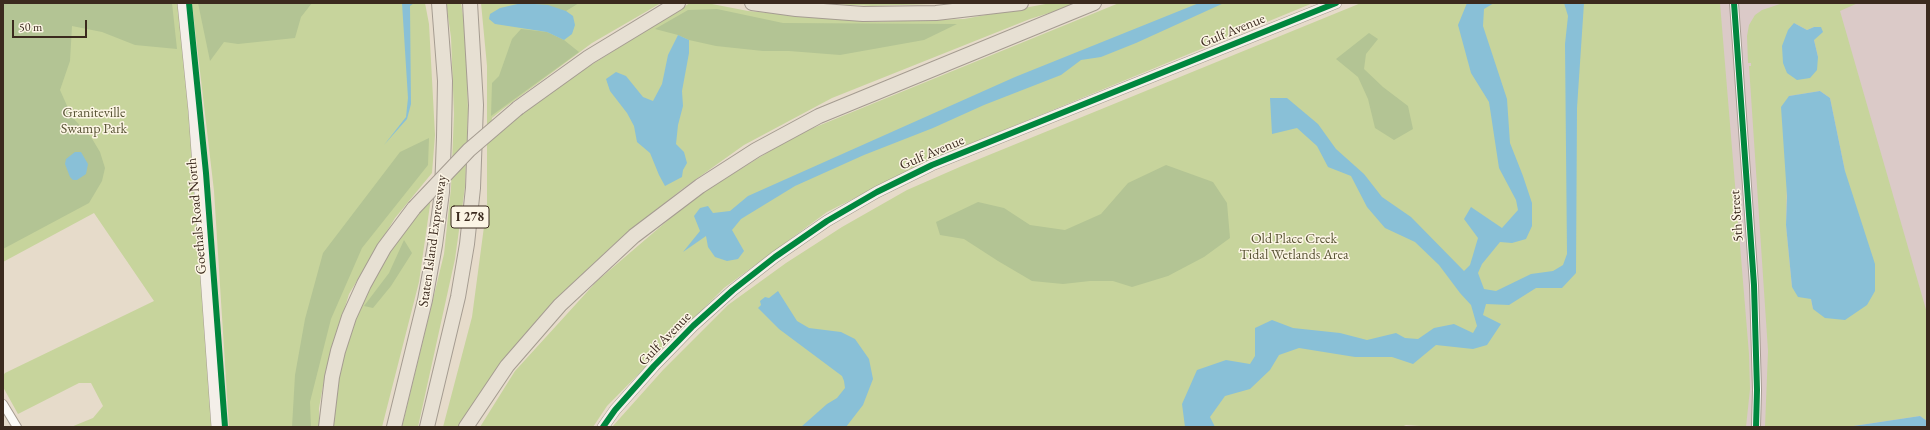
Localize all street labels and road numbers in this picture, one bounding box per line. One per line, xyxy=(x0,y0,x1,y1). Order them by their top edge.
street label: Gulf Avenue xyxy=(1198,10,1268,52)
street label: Gulf Avenue xyxy=(897,132,967,174)
street label: Goethals Road North xyxy=(184,157,210,275)
street label: Staten Island Expressway xyxy=(415,174,451,308)
street label: 5th Street xyxy=(1727,190,1747,242)
road number: I 278 xyxy=(451,206,489,228)
street label: Gulf Avenue xyxy=(635,309,695,369)

